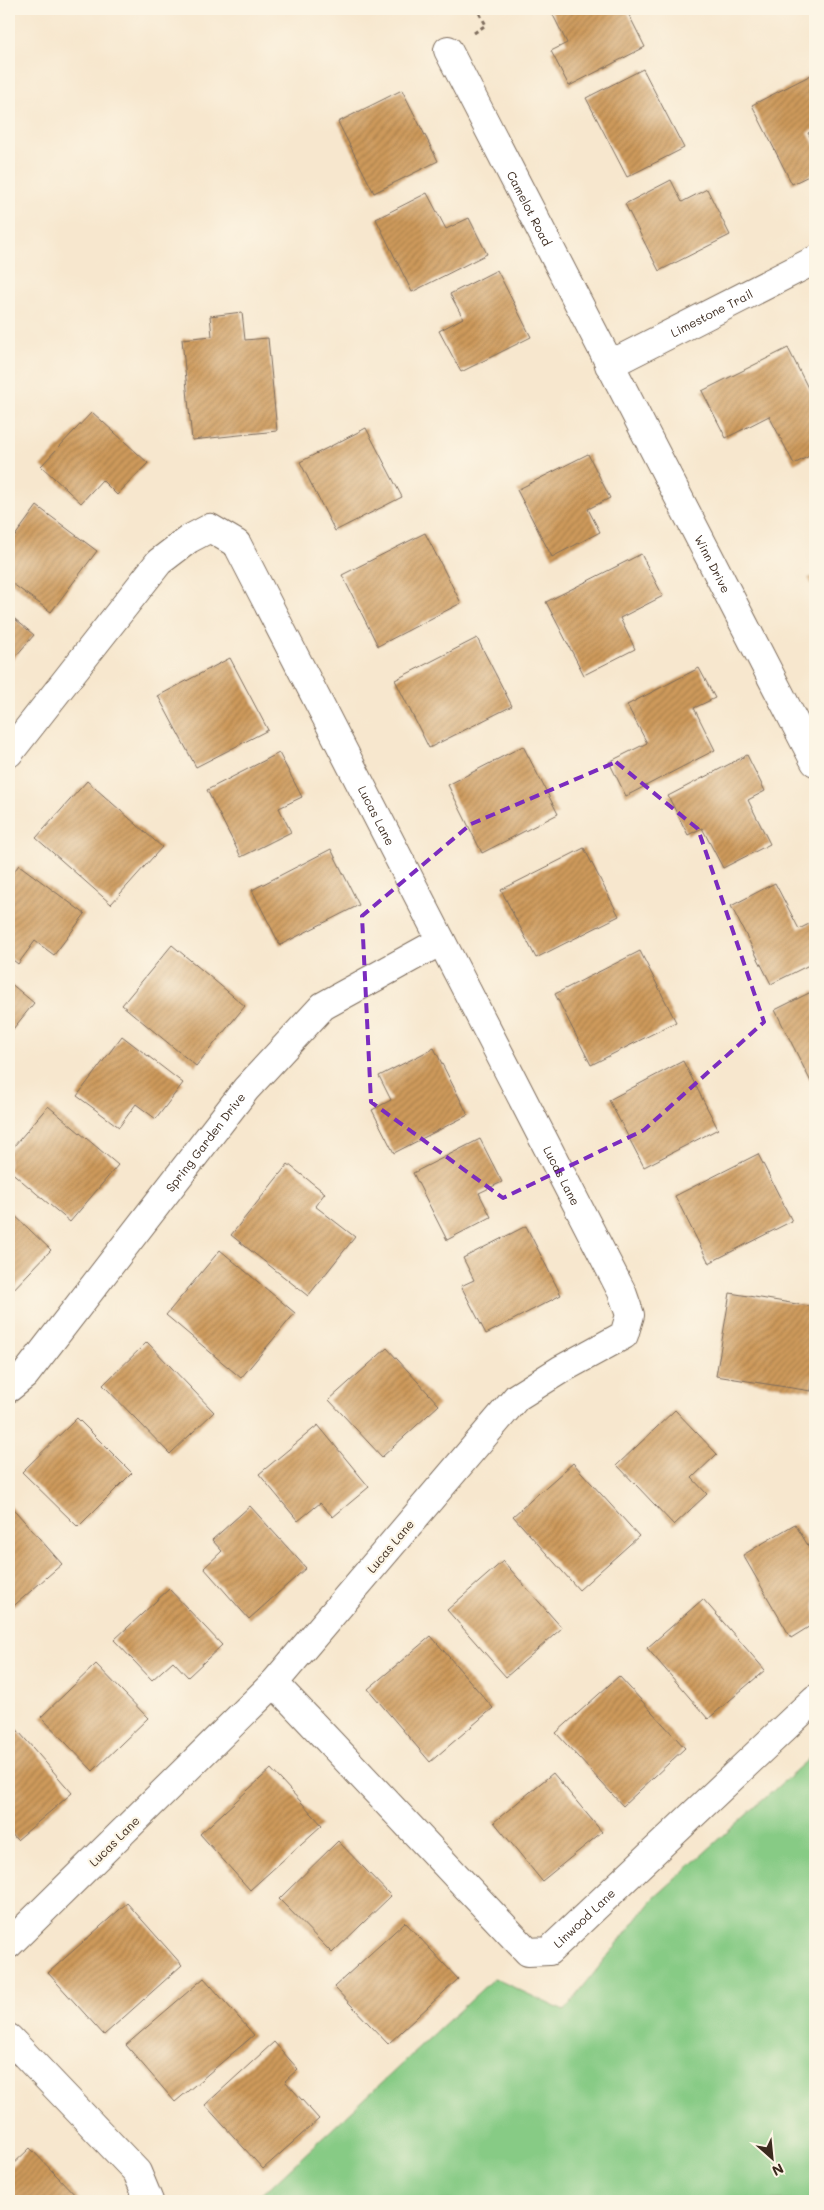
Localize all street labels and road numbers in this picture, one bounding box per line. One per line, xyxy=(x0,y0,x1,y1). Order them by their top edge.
street label: Camelot Road xyxy=(504,168,556,249)
street label: Limestone Trail xyxy=(668,285,755,340)
street label: Winn Drive xyxy=(691,532,734,595)
street label: Lucas Lane xyxy=(355,783,399,848)
street label: Spring Garden Drive xyxy=(162,1089,248,1195)
street label: Lucas Lane xyxy=(540,1143,584,1208)
street label: Lucas Lane xyxy=(363,1516,417,1576)
street label: Lucas Lane xyxy=(85,1812,143,1870)
street label: Linwood Lane xyxy=(549,1885,618,1951)

